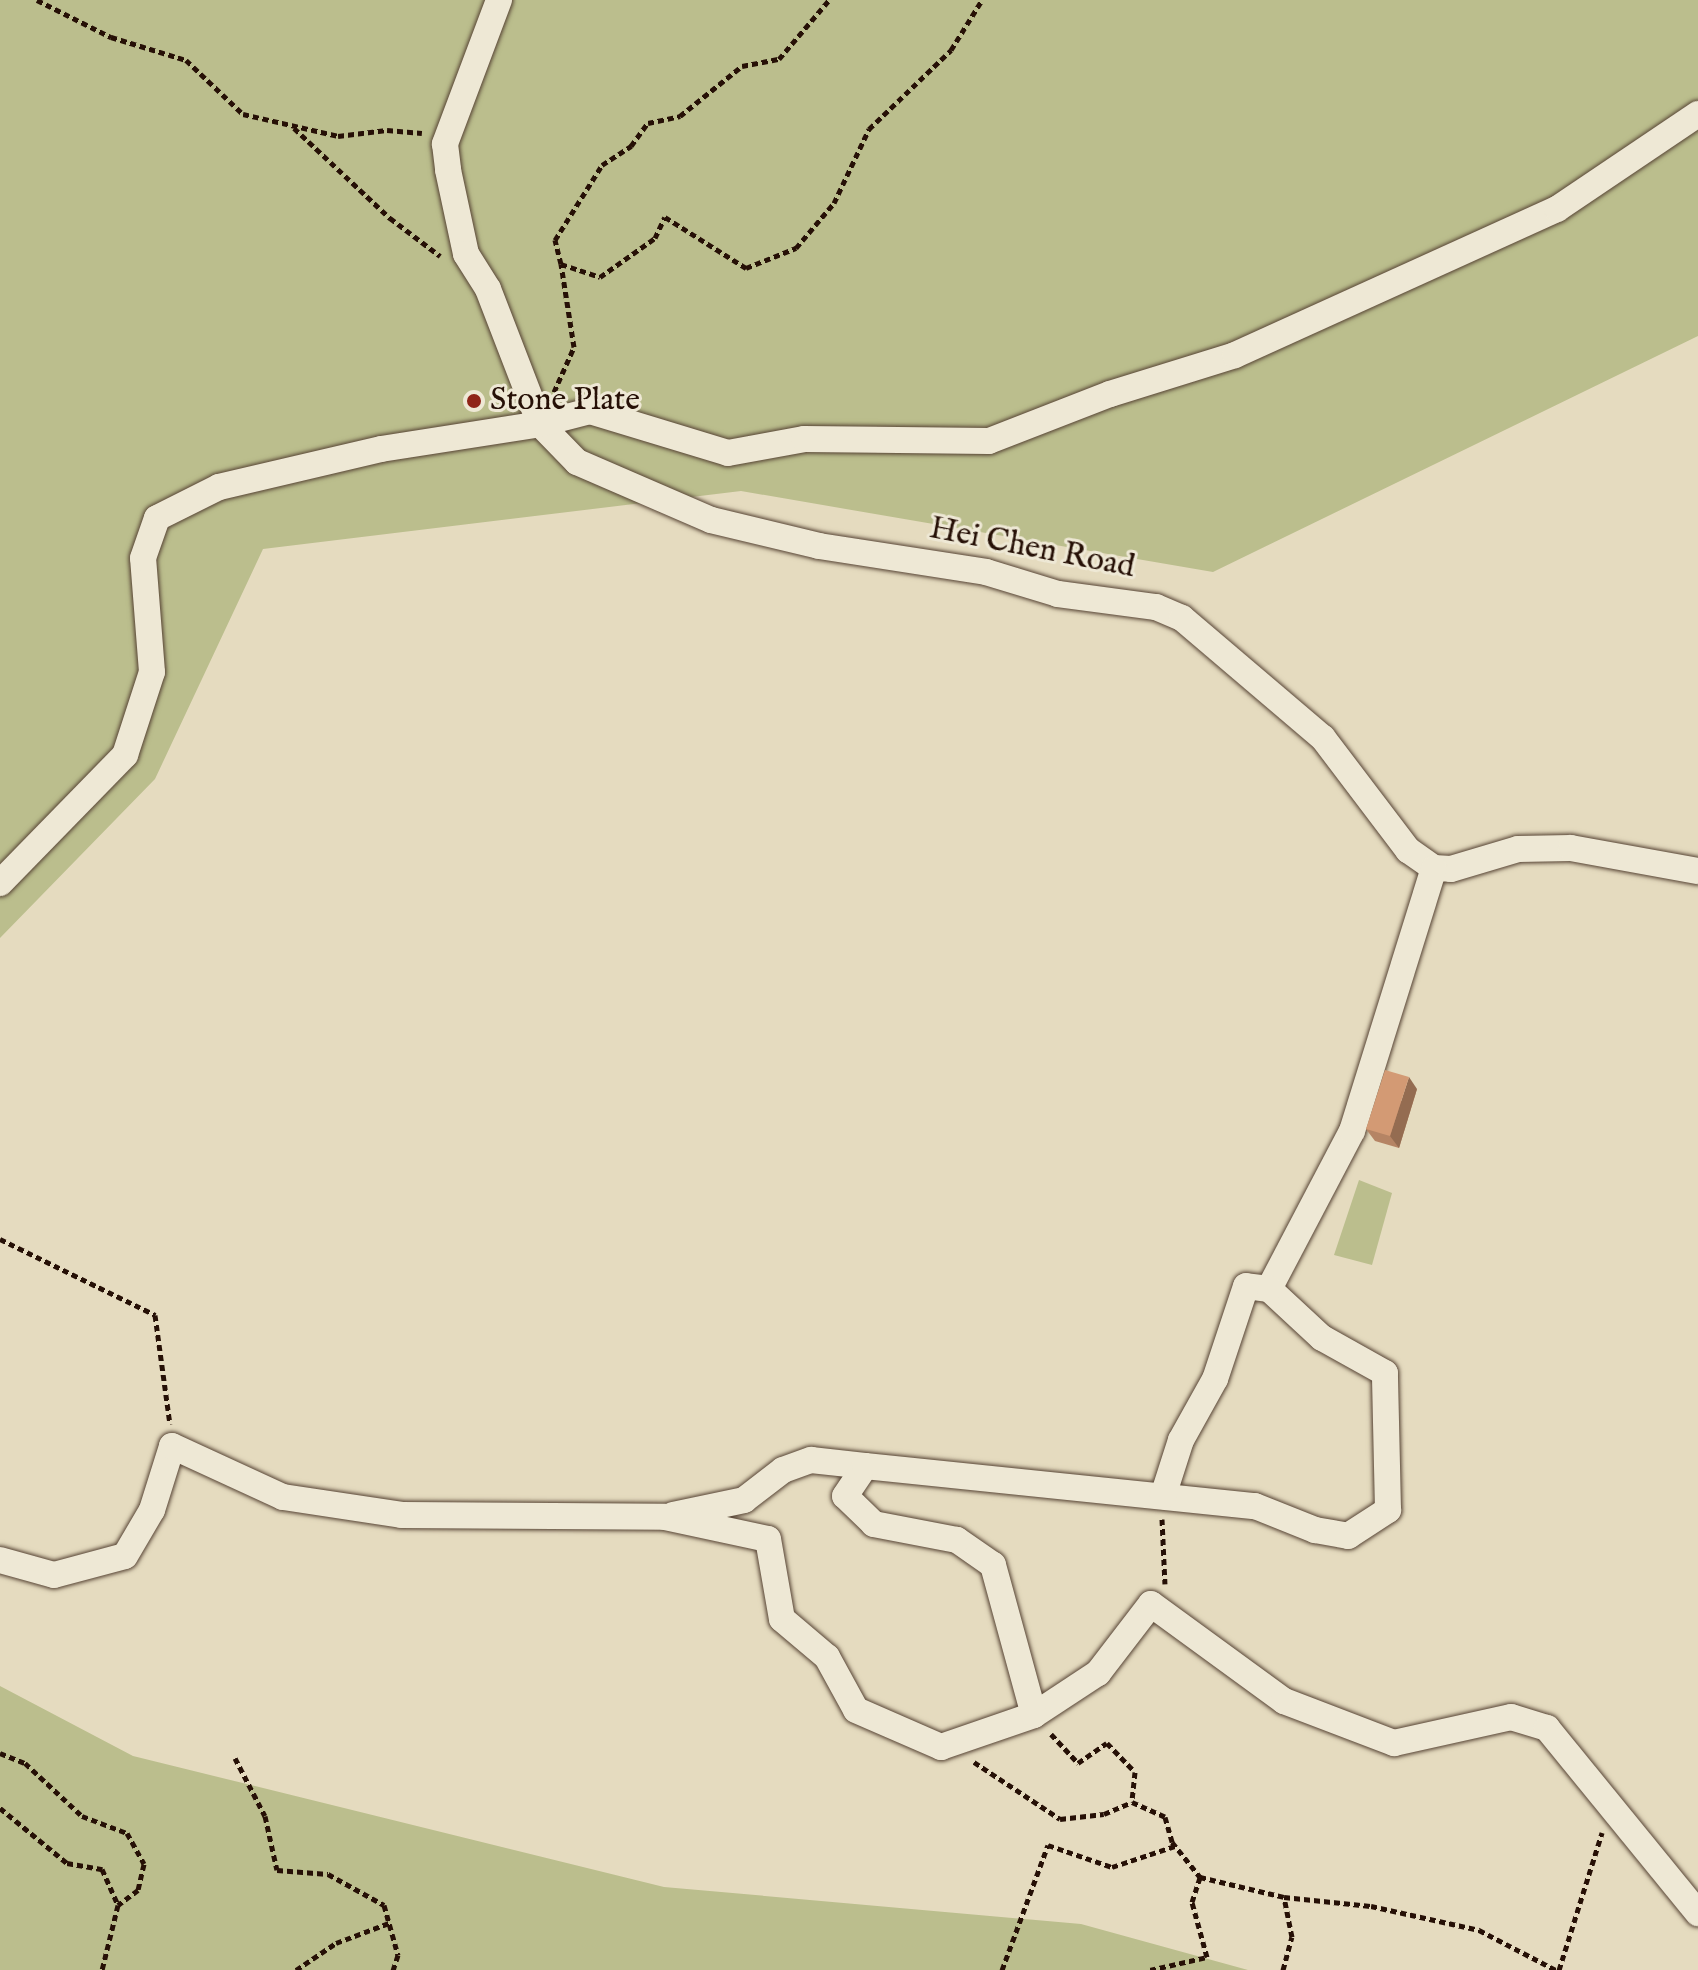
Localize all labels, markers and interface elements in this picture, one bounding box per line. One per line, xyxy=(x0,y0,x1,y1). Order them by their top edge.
place label: Stone Plate xyxy=(490,382,640,420)
marker: Stone Plate xyxy=(465,392,483,410)
street label: Hei Chen Road xyxy=(926,510,1138,588)

